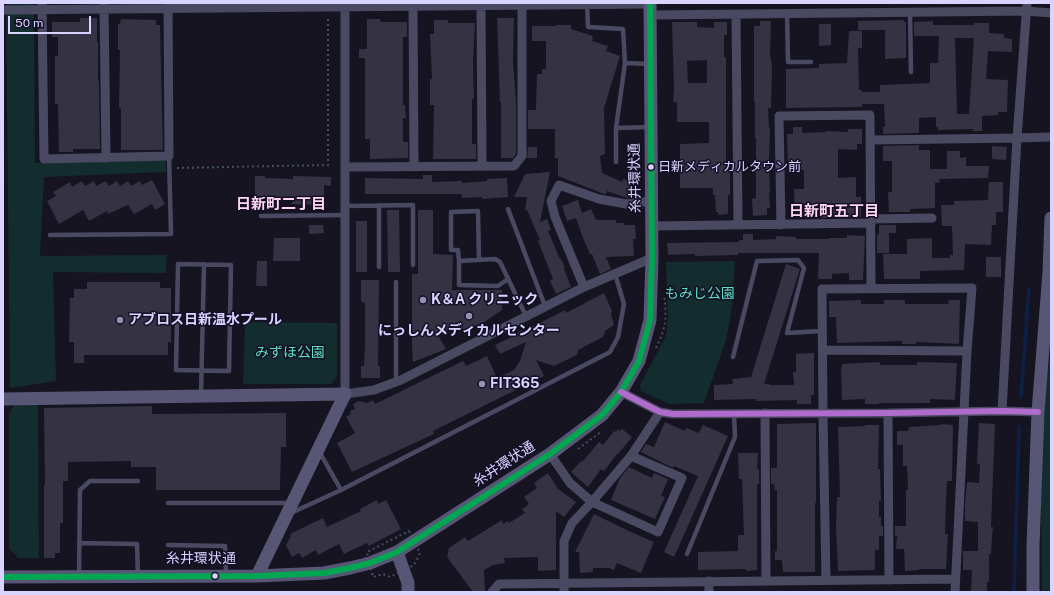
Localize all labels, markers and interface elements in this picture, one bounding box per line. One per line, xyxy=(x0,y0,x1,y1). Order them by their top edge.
scale bar xyxy=(10,8,93,34)
text: 50 m xyxy=(15,16,43,30)
street label: 糸井環状通 xyxy=(626,143,644,213)
place label: 日新メディカルタウン前 xyxy=(658,159,801,175)
marker: 日新メディカルタウン前 xyxy=(646,162,656,172)
district label: 日新町二丁目 xyxy=(236,195,326,213)
district label: 日新町五丁目 xyxy=(789,202,879,220)
park label: もみじ公園 xyxy=(665,286,735,302)
place label: K＆A クリニック xyxy=(431,292,538,308)
marker: K＆A クリニック xyxy=(418,295,428,305)
marker: にっしんメディカルセンター xyxy=(464,311,474,321)
place label: アブロス日新温水プール xyxy=(128,312,282,328)
marker: アブロス日新温水プール xyxy=(115,315,125,325)
place label: にっしんメディカルセンター xyxy=(378,323,560,339)
park label: みずほ公園 xyxy=(255,345,325,361)
place label: FIT365 xyxy=(490,376,539,392)
marker: FIT365 xyxy=(477,379,487,389)
street label: 糸井環状通 xyxy=(470,438,538,490)
street label: 糸井環状通 xyxy=(166,551,236,567)
unlabelled marker xyxy=(210,571,220,581)

